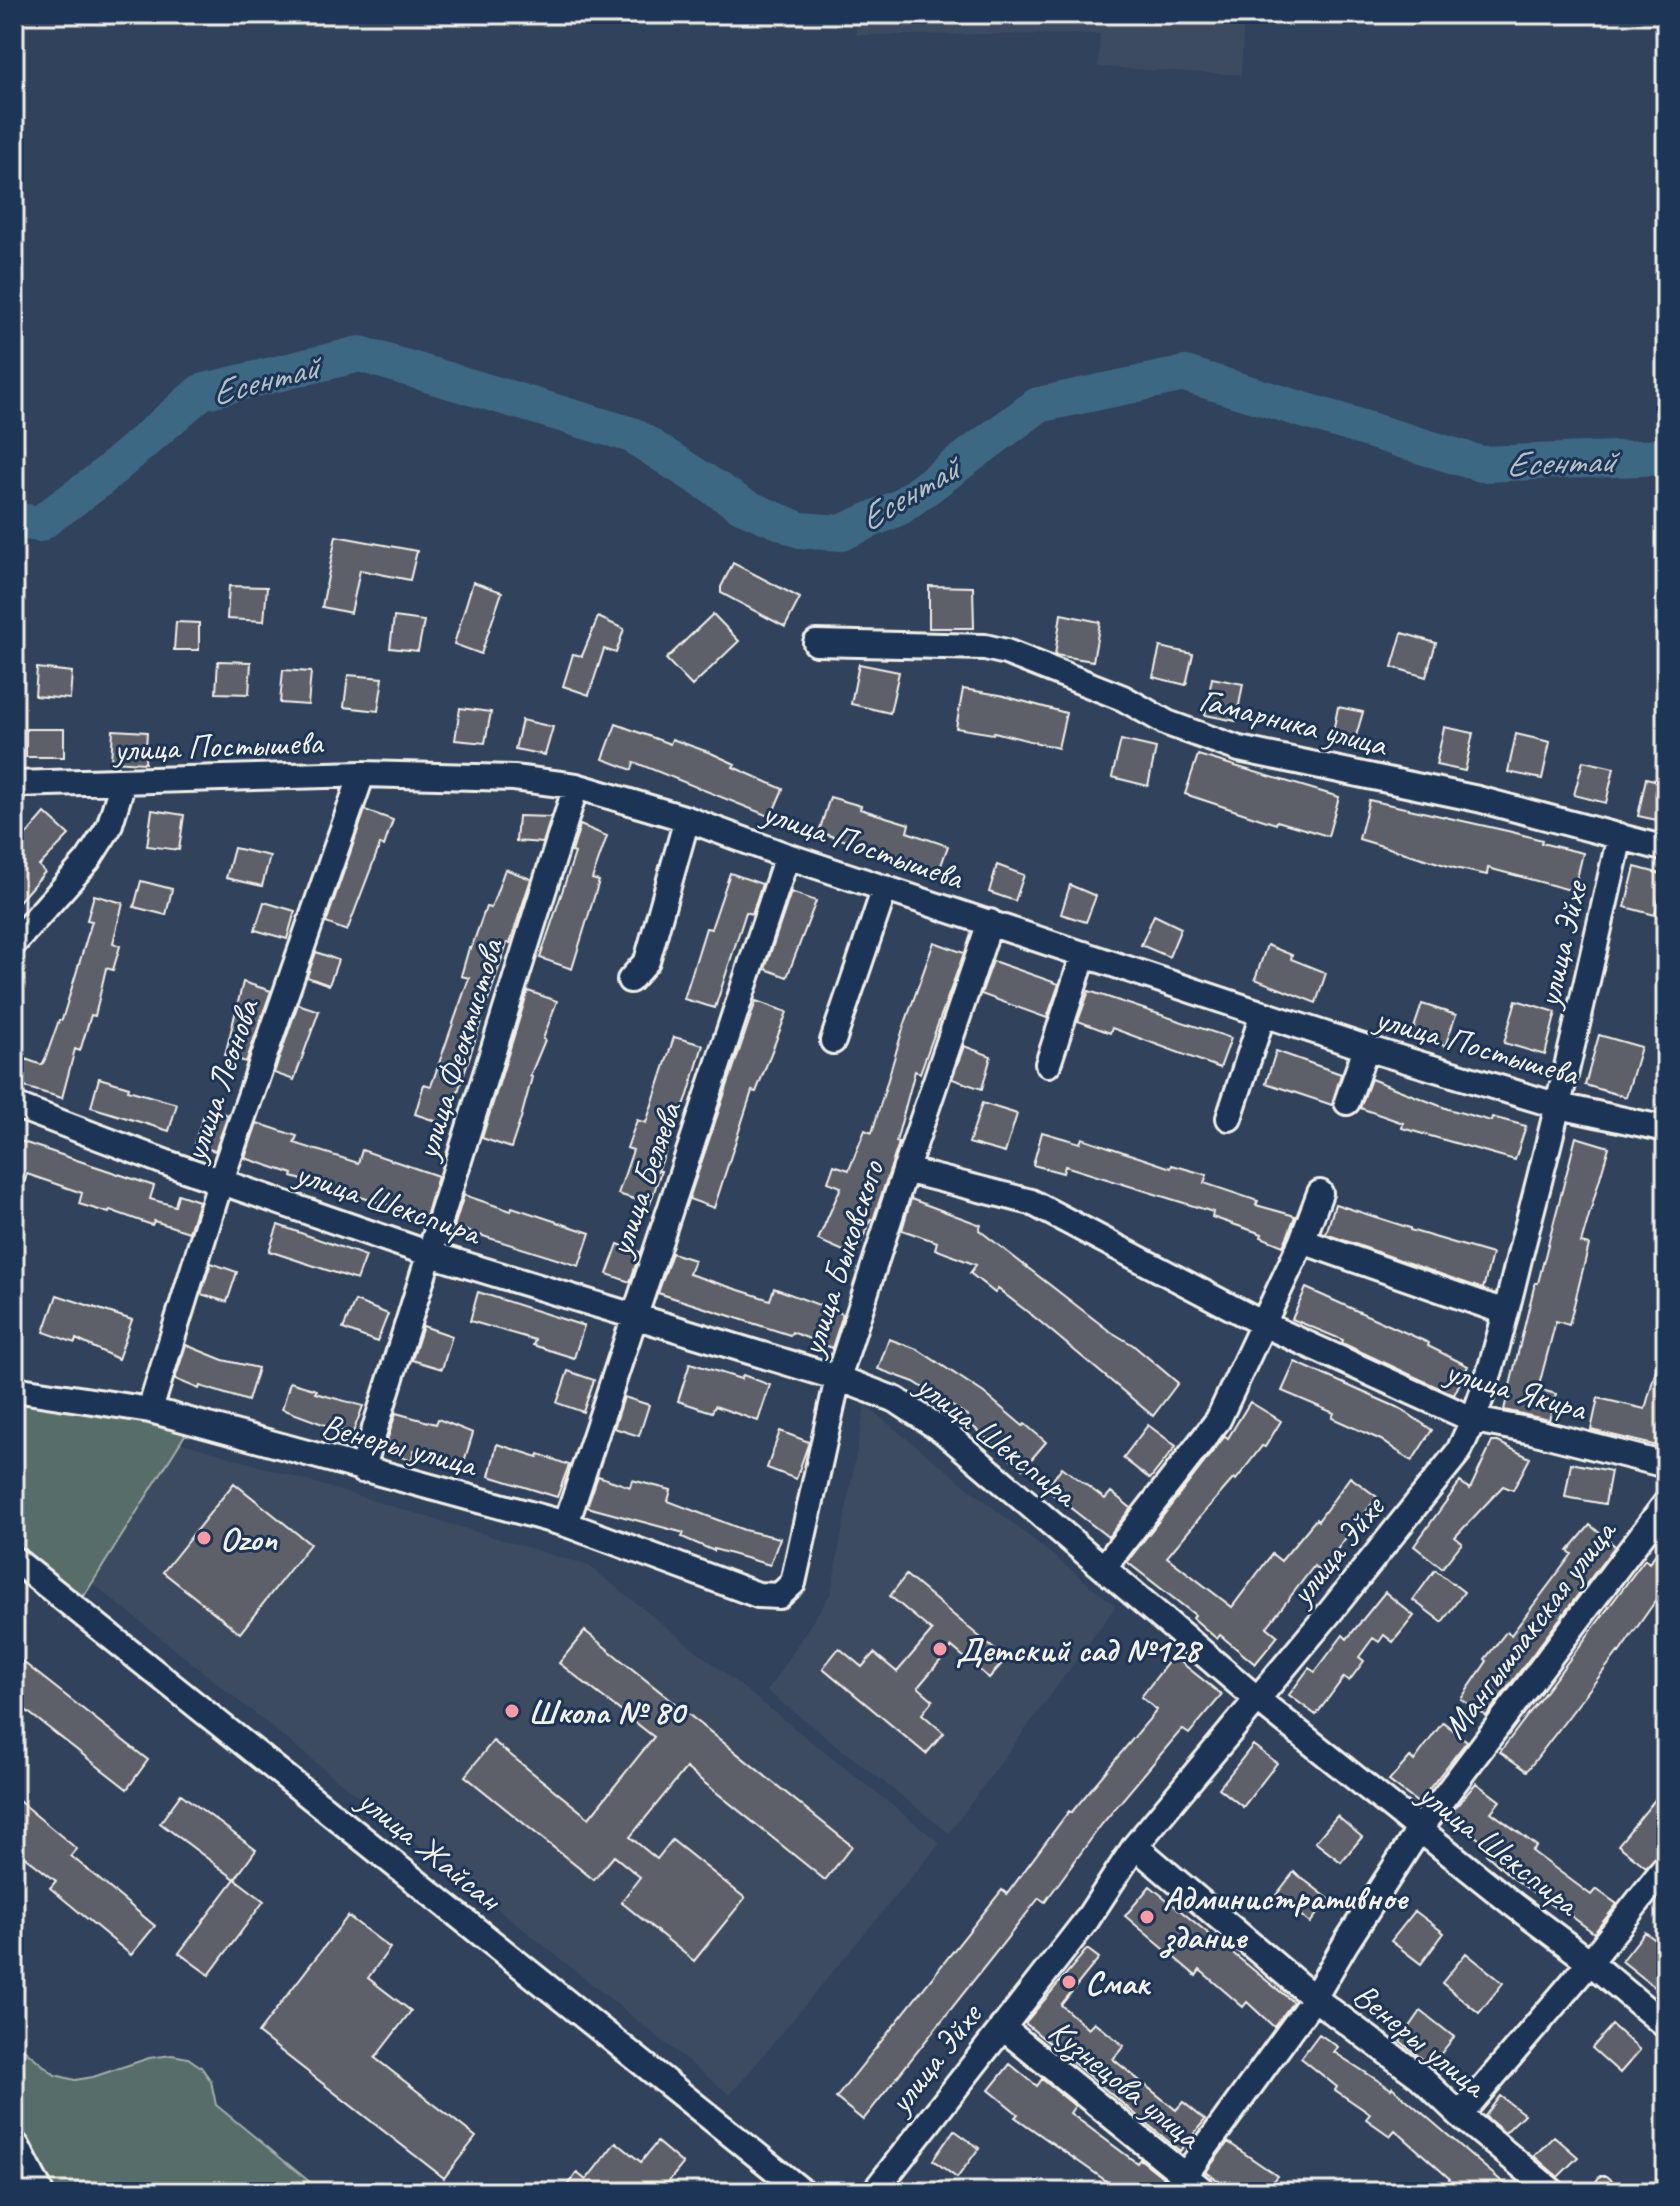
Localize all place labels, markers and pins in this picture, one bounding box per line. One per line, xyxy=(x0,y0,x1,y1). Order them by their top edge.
place label: Ozon xyxy=(220,1517,278,1560)
marker: Ozon xyxy=(195,1529,213,1547)
place label: Детский сад №128 xyxy=(956,1628,1203,1671)
marker: Детский сад №128 xyxy=(931,1640,949,1658)
place label: Школа № 80 xyxy=(528,1690,688,1733)
marker: Школа № 80 xyxy=(503,1702,521,1720)
place label: Административное здание xyxy=(1159,1876,1409,1959)
marker: Административное здание xyxy=(1138,1908,1156,1926)
place label: Смак xyxy=(1085,1961,1151,2004)
marker: Смак xyxy=(1060,1973,1078,1991)

